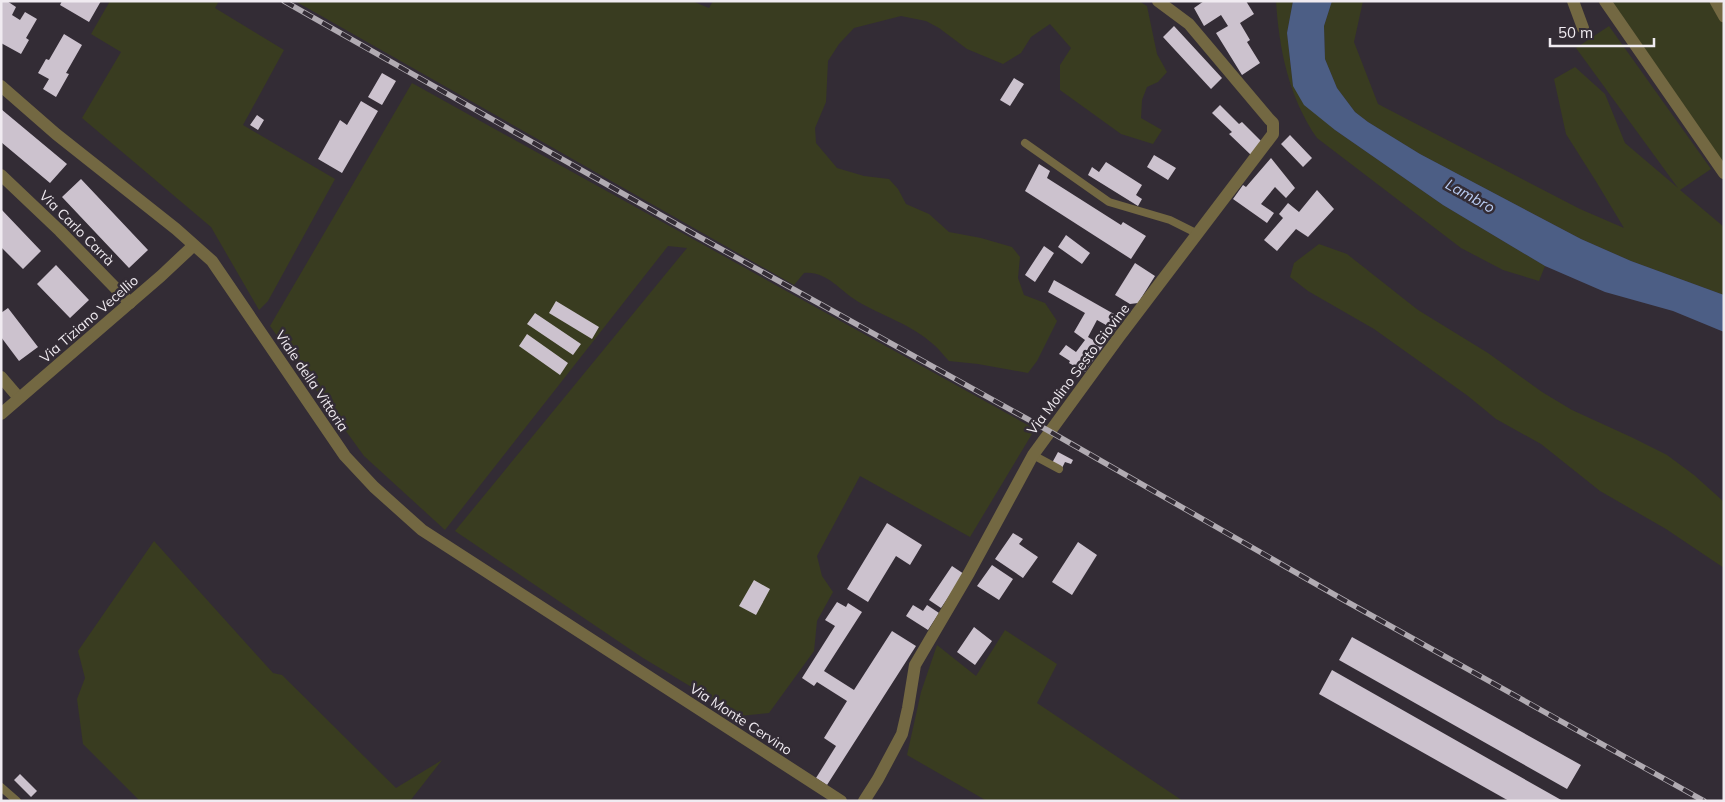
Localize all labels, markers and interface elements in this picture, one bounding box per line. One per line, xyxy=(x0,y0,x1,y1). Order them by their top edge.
scale bar xyxy=(1550,15,1654,47)
text: 50 m xyxy=(1558,23,1593,42)
water label: Lambro xyxy=(1442,174,1499,217)
street label: Via Carlo Carrà xyxy=(36,187,118,269)
street label: Via Tiziano Vecellio xyxy=(36,271,142,367)
street label: Via Molino Sesto Giovine xyxy=(1023,300,1133,438)
street label: Viale della Vittoria xyxy=(271,327,353,435)
street label: Via Monte Cervino xyxy=(686,679,796,759)

